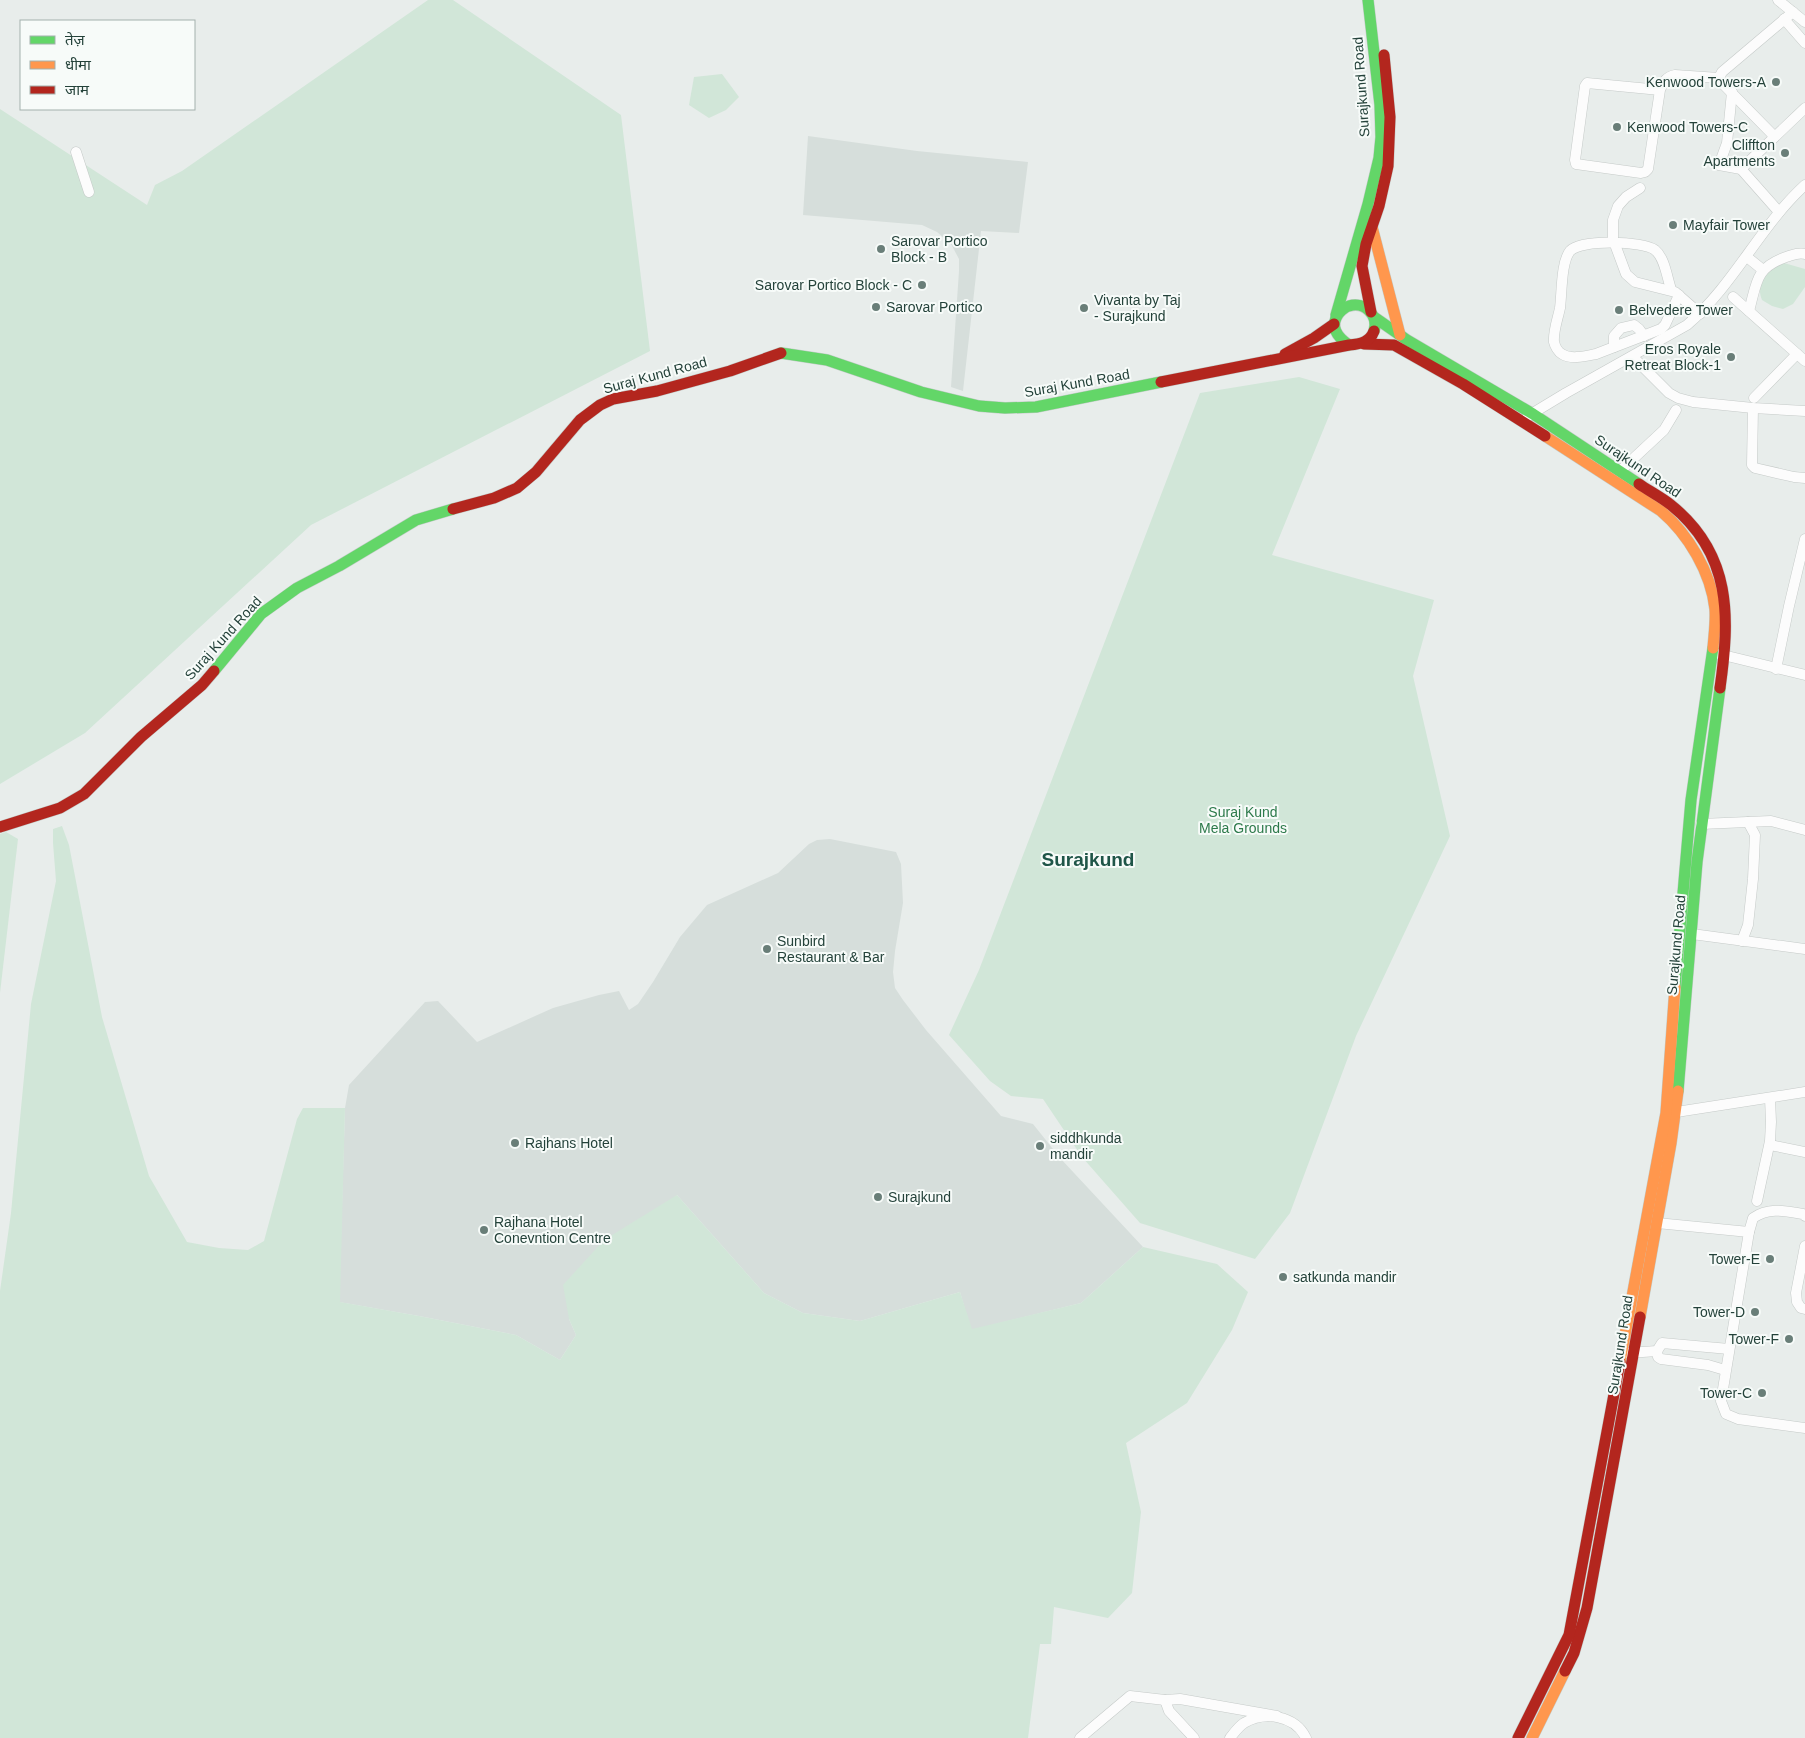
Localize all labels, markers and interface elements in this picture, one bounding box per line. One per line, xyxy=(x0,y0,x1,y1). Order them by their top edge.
legend xyxy=(20,20,195,110)
text: तेज़ xyxy=(65,31,86,48)
street label: Surajkund Road xyxy=(1350,36,1372,138)
text: धीमा xyxy=(65,56,92,73)
place label: Kenwood Towers-A xyxy=(1646,74,1767,90)
marker: Kenwood Towers-A xyxy=(1770,76,1782,88)
text: जाम xyxy=(65,81,90,98)
place label: Kenwood Towers-C xyxy=(1627,119,1748,135)
marker: Kenwood Towers-C xyxy=(1611,121,1623,133)
place label: Cliffton Apartments xyxy=(1703,137,1775,169)
marker: Cliffton Apartments xyxy=(1779,147,1791,159)
place label: Mayfair Tower xyxy=(1683,217,1770,233)
marker: Mayfair Tower xyxy=(1667,219,1679,231)
place label: Sarovar Portico Block - B xyxy=(891,233,988,265)
marker: Sarovar Portico Block - B xyxy=(875,243,887,255)
place label: Sarovar Portico Block - C xyxy=(755,277,912,293)
marker: Sarovar Portico Block - C xyxy=(916,279,928,291)
place label: Vivanta by Taj - Surajkund xyxy=(1094,292,1181,324)
place label: Sarovar Portico xyxy=(886,299,983,315)
marker: Sarovar Portico xyxy=(870,301,882,313)
marker: Vivanta by Taj - Surajkund xyxy=(1078,302,1090,314)
place label: Belvedere Tower xyxy=(1629,302,1733,318)
marker: Belvedere Tower xyxy=(1613,304,1625,316)
place label: Eros Royale Retreat Block-1 xyxy=(1625,341,1721,373)
marker: Eros Royale Retreat Block-1 xyxy=(1725,351,1737,363)
street label: Suraj Kund Road xyxy=(601,353,709,397)
street label: Suraj Kund Road xyxy=(1023,366,1131,400)
street label: Surajkund Road xyxy=(1592,431,1684,501)
street label: Suraj Kund Road xyxy=(181,593,265,683)
park label: Suraj Kund Mela Grounds xyxy=(1199,804,1287,836)
district label: Surajkund xyxy=(1042,849,1134,870)
street label: Surajkund Road xyxy=(1664,894,1688,996)
place label: Sunbird Restaurant & Bar xyxy=(777,933,885,965)
marker: Sunbird Restaurant & Bar xyxy=(761,943,773,955)
place label: siddhkunda mandir xyxy=(1050,1130,1122,1162)
place label: Rajhans Hotel xyxy=(525,1135,613,1151)
marker: Rajhans Hotel xyxy=(509,1137,521,1149)
marker: siddhkunda mandir xyxy=(1034,1140,1046,1152)
place label: Surajkund xyxy=(888,1189,951,1205)
marker: Surajkund xyxy=(872,1191,884,1203)
place label: Rajhana Hotel Conevntion Centre xyxy=(494,1214,611,1246)
marker: Rajhana Hotel Conevntion Centre xyxy=(478,1224,490,1236)
place label: Tower-E xyxy=(1709,1251,1760,1267)
marker: Tower-E xyxy=(1764,1253,1776,1265)
place label: satkunda mandir xyxy=(1293,1269,1397,1285)
marker: satkunda mandir xyxy=(1277,1271,1289,1283)
street label: Surajkund Road xyxy=(1604,1294,1636,1396)
place label: Tower-D xyxy=(1693,1304,1745,1320)
marker: Tower-D xyxy=(1749,1306,1761,1318)
place label: Tower-F xyxy=(1728,1331,1779,1347)
marker: Tower-F xyxy=(1783,1333,1795,1345)
place label: Tower-C xyxy=(1700,1385,1752,1401)
marker: Tower-C xyxy=(1756,1387,1768,1399)

